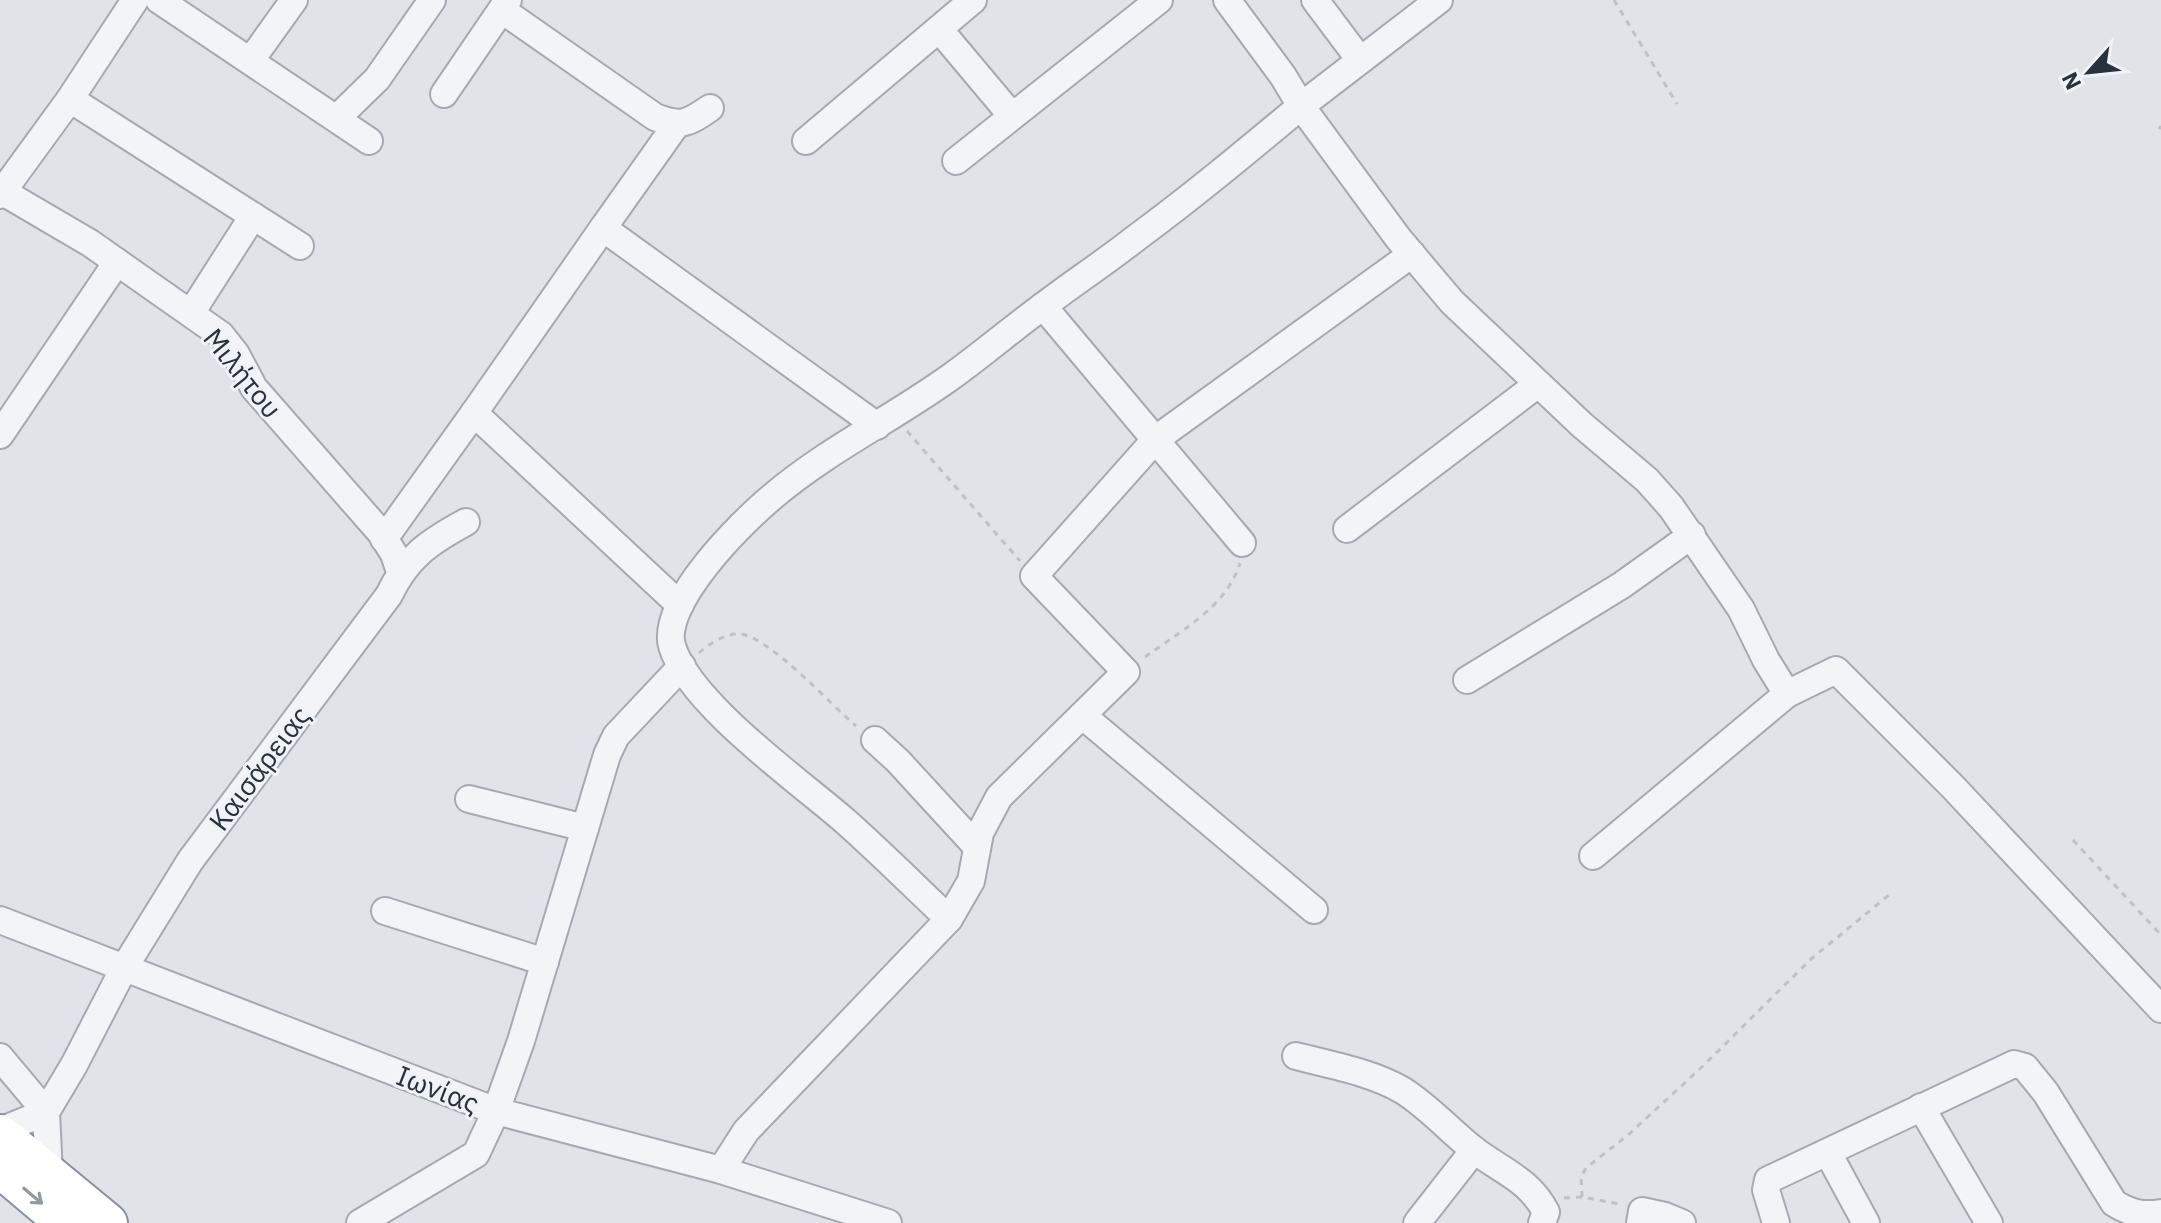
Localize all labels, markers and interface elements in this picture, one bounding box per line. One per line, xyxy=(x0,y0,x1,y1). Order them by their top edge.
north arrow xyxy=(2049,32,2129,112)
text: N xyxy=(2054,68,2087,95)
street label: Μιλήτου xyxy=(195,320,291,426)
street label: Καισάρειας xyxy=(200,698,318,838)
street label: Ιωνίας xyxy=(391,1056,485,1122)
one-way arrow xyxy=(22,1187,42,1205)

